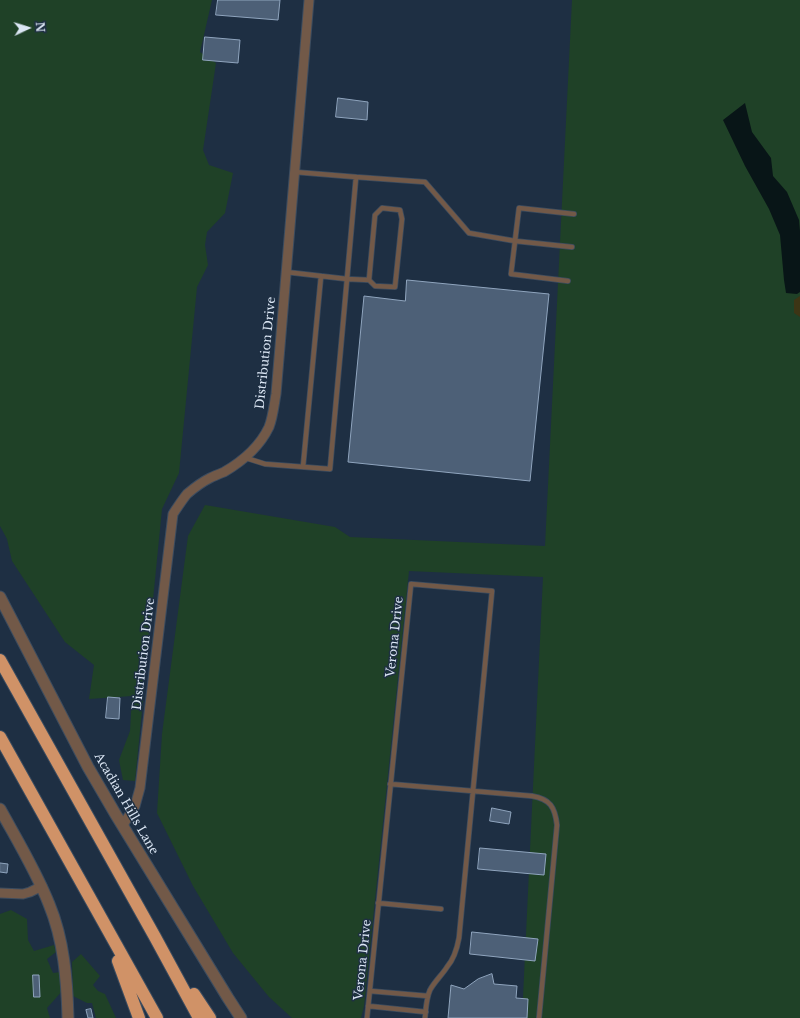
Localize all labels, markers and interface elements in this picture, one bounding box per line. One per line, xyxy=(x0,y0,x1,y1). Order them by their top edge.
north arrow xyxy=(8,8,48,48)
text: N xyxy=(33,22,47,33)
street label: Distribution Drive xyxy=(253,296,279,410)
street label: Verona Drive xyxy=(384,596,406,678)
street label: Distribution Drive xyxy=(130,597,158,711)
street label: Acadian Hills Lane xyxy=(91,751,161,857)
street label: Verona Drive xyxy=(352,919,374,1001)

